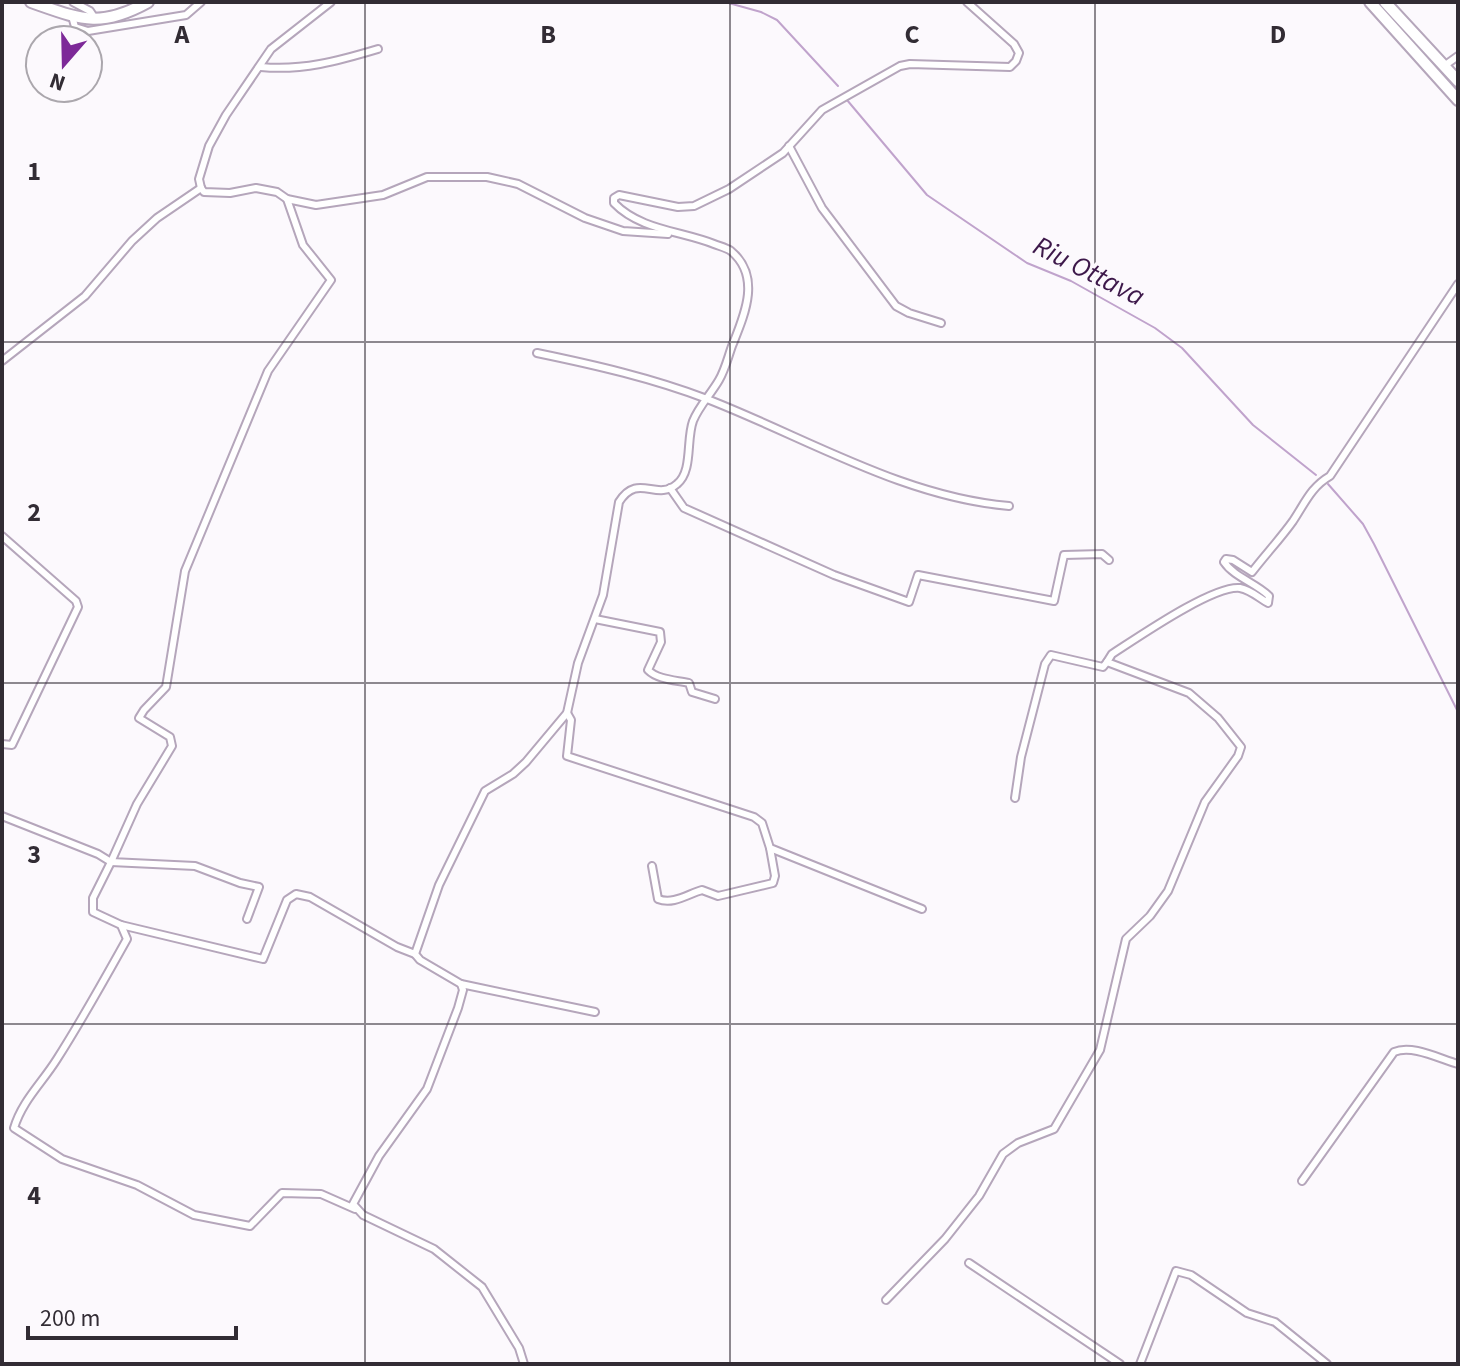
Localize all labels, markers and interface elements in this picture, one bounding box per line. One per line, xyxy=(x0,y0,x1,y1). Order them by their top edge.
text: A xyxy=(174,16,191,53)
text: B xyxy=(540,16,556,53)
text: C xyxy=(904,16,920,53)
text: D xyxy=(1270,16,1286,53)
north arrow xyxy=(24,24,104,104)
text: N xyxy=(45,64,70,99)
text: 1 xyxy=(27,153,41,190)
water label: Riu Ottava xyxy=(1026,226,1152,316)
text: 2 xyxy=(27,494,41,531)
text: 3 xyxy=(27,836,41,873)
text: 4 xyxy=(27,1177,41,1214)
scale bar xyxy=(28,1290,236,1340)
text: 200 m xyxy=(40,1301,100,1336)

